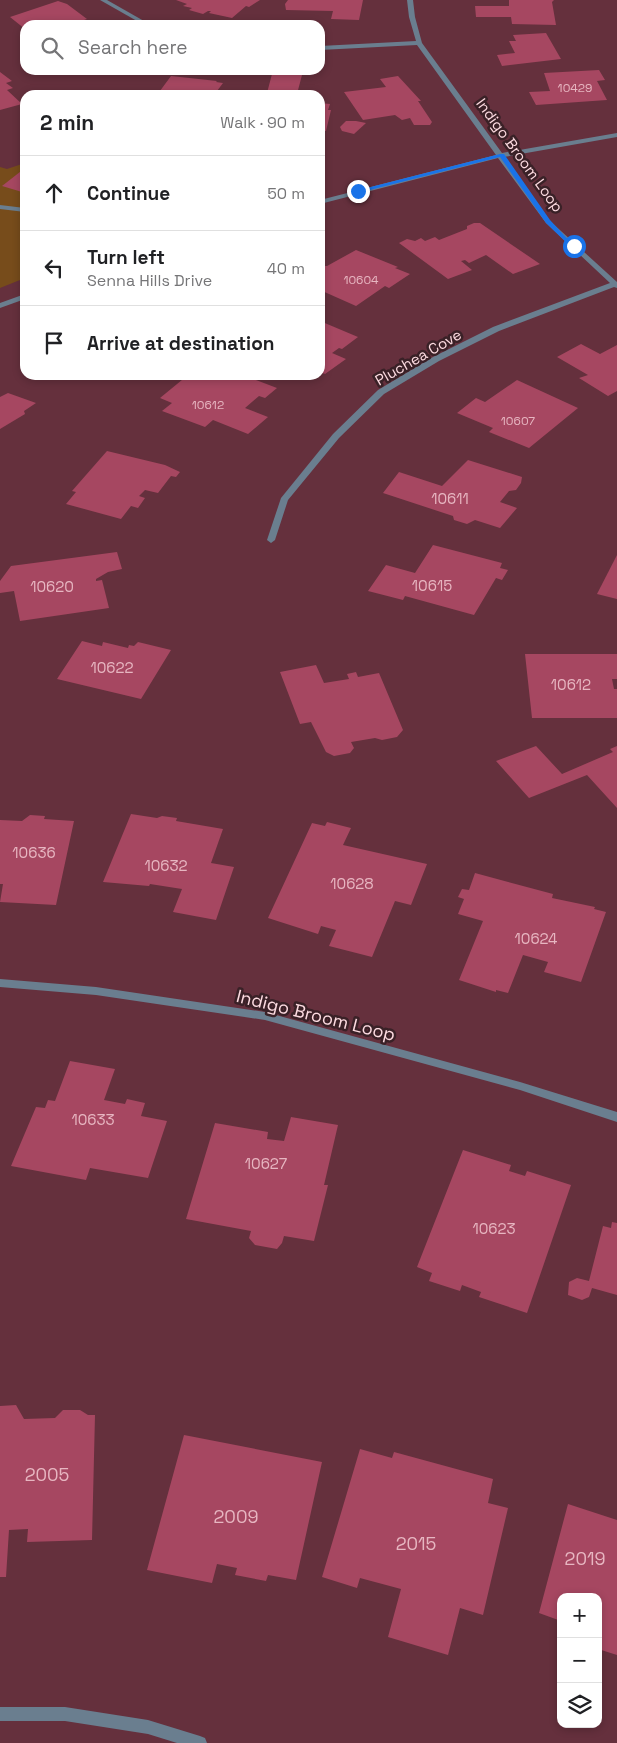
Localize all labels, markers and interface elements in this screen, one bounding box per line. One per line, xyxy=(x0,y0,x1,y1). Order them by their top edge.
search box xyxy=(20,20,325,75)
icon: search xyxy=(38,34,66,62)
text: Search here xyxy=(78,35,188,60)
house number: 10429 xyxy=(558,80,592,96)
street label: Indigo Broom Loop xyxy=(472,94,568,216)
text: 2 min xyxy=(40,109,94,136)
text: Walk · 90 m xyxy=(220,112,305,133)
icon: ahead xyxy=(40,179,68,207)
route end xyxy=(347,180,370,203)
text: Continue xyxy=(87,181,170,206)
text: 50 m xyxy=(267,183,305,204)
route start xyxy=(563,235,586,258)
text: Turn left xyxy=(87,245,165,270)
icon: left xyxy=(40,254,68,282)
text: 40 m xyxy=(267,258,305,279)
text: Senna Hills Drive xyxy=(87,270,212,291)
house number: 10604 xyxy=(343,272,379,288)
street label: Pluchea Cove xyxy=(371,325,465,389)
icon: arrive xyxy=(40,329,68,357)
text: Arrive at destination xyxy=(87,331,275,356)
house number: 10612 xyxy=(192,397,224,413)
house number: 10607 xyxy=(501,413,535,429)
house number: 10611 xyxy=(431,489,469,508)
house number: 10615 xyxy=(412,576,452,595)
house number: 10620 xyxy=(30,577,74,596)
house number: 10622 xyxy=(90,658,134,677)
house number: 10612 xyxy=(551,675,591,694)
house number: 10636 xyxy=(12,843,56,862)
house number: 10632 xyxy=(144,856,188,875)
house number: 10628 xyxy=(330,874,374,893)
house number: 10624 xyxy=(515,929,557,948)
street label: Indigo Broom Loop xyxy=(234,984,398,1046)
house number: 10633 xyxy=(71,1110,115,1129)
house number: 10627 xyxy=(245,1154,287,1173)
house number: 10623 xyxy=(472,1219,516,1238)
house number: 2005 xyxy=(25,1463,69,1486)
house number: 2009 xyxy=(214,1505,258,1528)
house number: 2015 xyxy=(396,1532,436,1555)
house number: 2019 xyxy=(565,1547,605,1570)
map controls xyxy=(557,1593,602,1728)
button: + xyxy=(557,1593,602,1638)
button: − xyxy=(557,1638,602,1683)
button: layers xyxy=(557,1683,602,1728)

